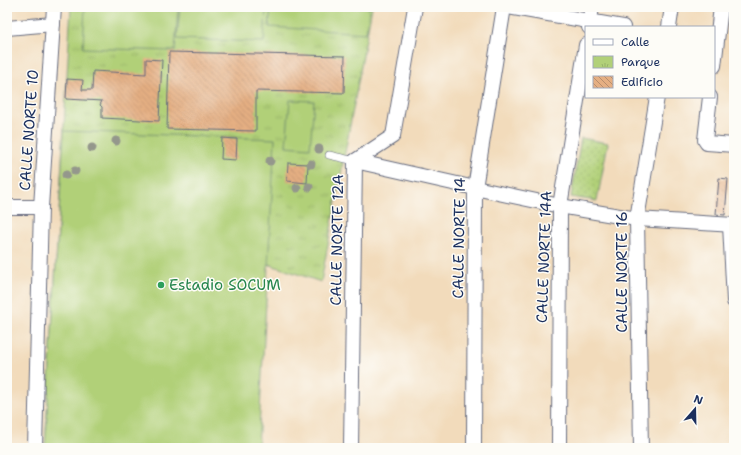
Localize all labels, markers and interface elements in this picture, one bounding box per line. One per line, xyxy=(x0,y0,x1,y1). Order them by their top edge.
legend xyxy=(585,26,715,98)
text: Calle xyxy=(621,34,650,50)
text: Parque xyxy=(621,54,660,70)
street label: CALLE NORTE 10 xyxy=(15,69,43,191)
text: Edificio xyxy=(621,74,663,90)
street label: CALLE NORTE 12A xyxy=(326,174,348,306)
street label: CALLE NORTE 14 xyxy=(448,177,470,299)
street label: CALLE NORTE 14A xyxy=(532,190,556,323)
street label: CALLE NORTE 16 xyxy=(612,211,632,333)
place label: Estadio SOCUM xyxy=(169,275,281,295)
marker: Estadio SOCUM xyxy=(156,280,166,290)
north arrow xyxy=(675,389,715,429)
text: N xyxy=(692,392,705,409)

